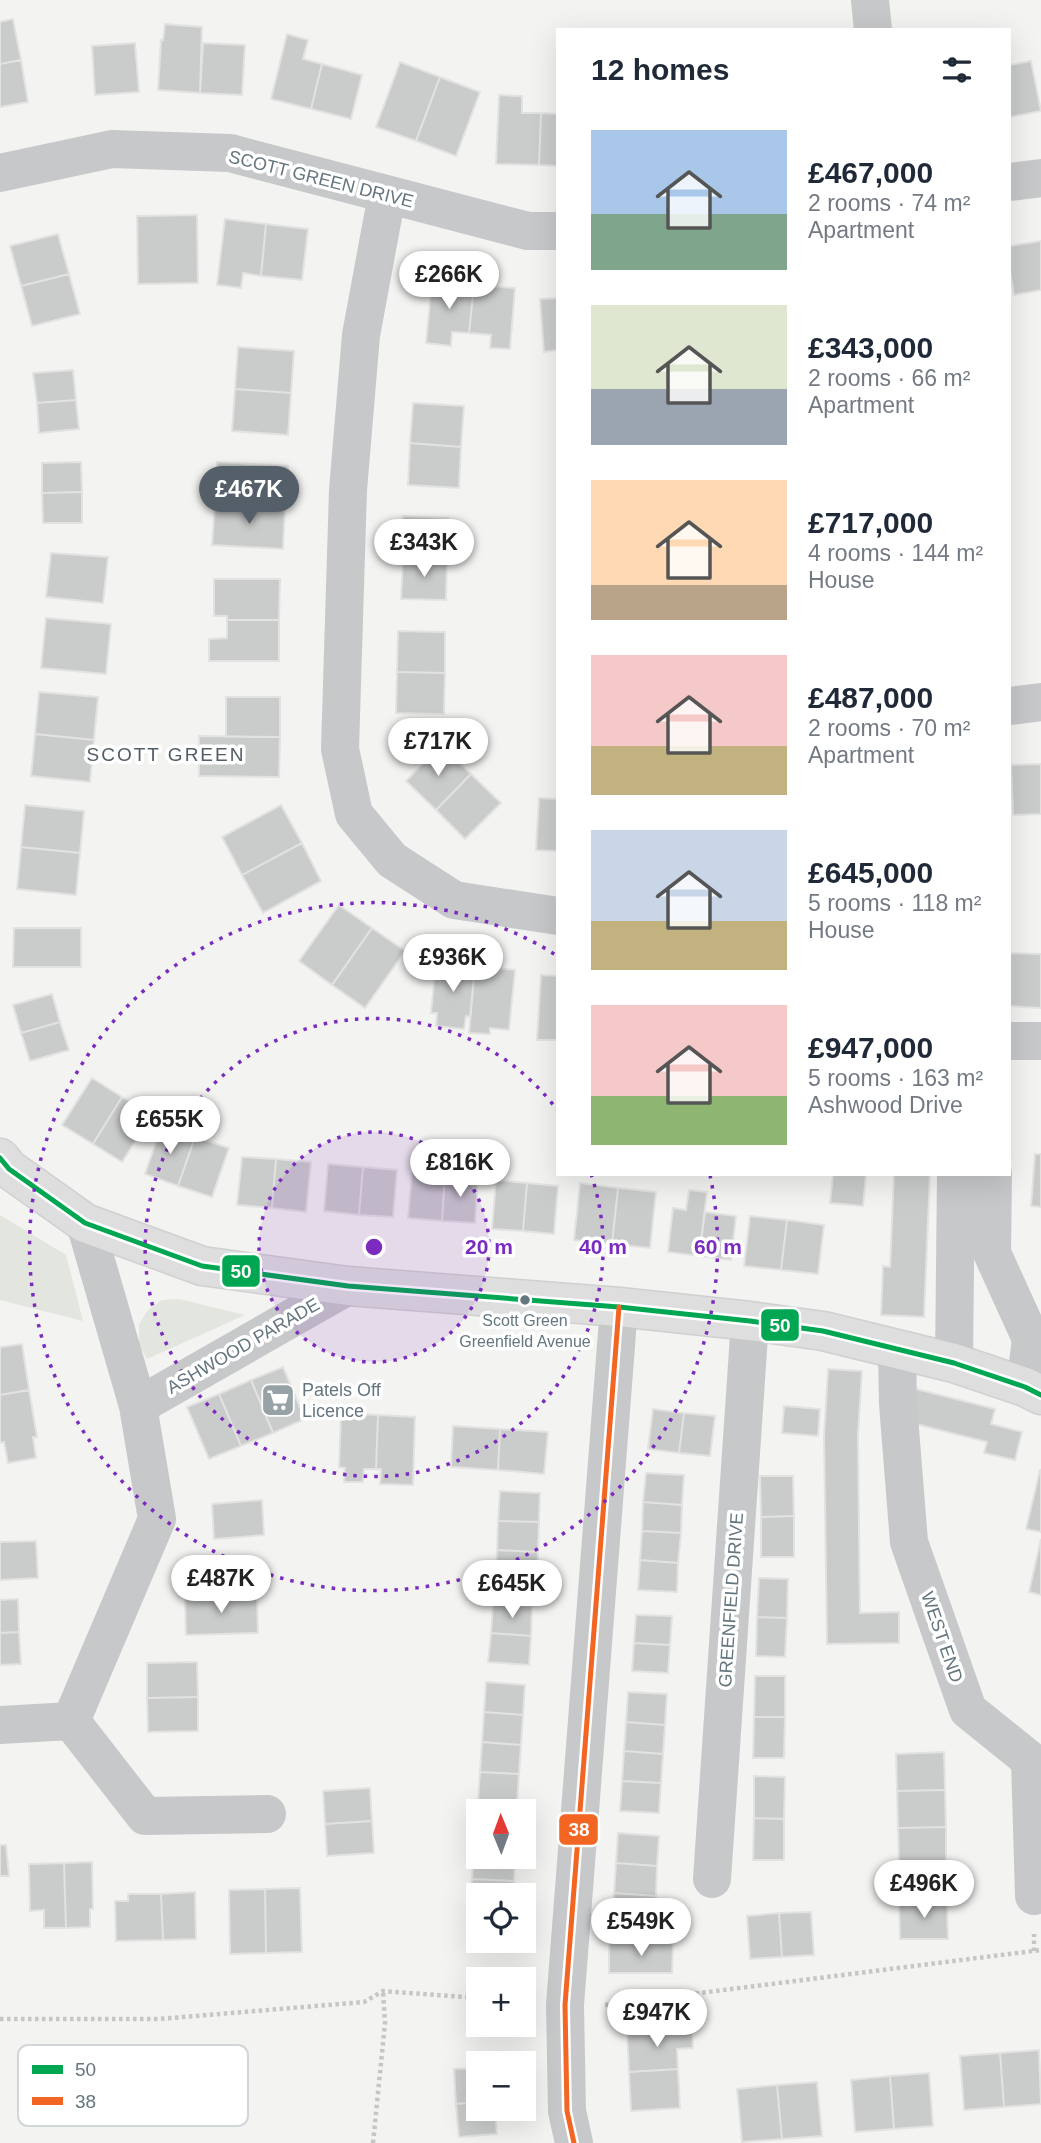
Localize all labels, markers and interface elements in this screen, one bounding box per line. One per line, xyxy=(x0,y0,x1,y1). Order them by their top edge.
icon: filters xyxy=(938,51,976,89)
text: 12 homes xyxy=(591,53,729,86)
street label: SCOTT GREEN DRIVE xyxy=(227,146,415,212)
text: £467,000 xyxy=(808,156,933,189)
icon: home xyxy=(647,158,731,242)
text: 2 rooms · 74 m² xyxy=(808,190,970,216)
text: Apartment xyxy=(808,217,914,243)
pin: £266K xyxy=(400,252,498,311)
text: £266K xyxy=(415,261,483,287)
text: £343,000 xyxy=(808,331,933,364)
icon: home xyxy=(647,333,731,417)
text: 2 rooms · 66 m² xyxy=(808,365,970,391)
text: Apartment xyxy=(808,392,914,418)
pin: £467K xyxy=(200,466,298,526)
text: £467K xyxy=(215,476,283,502)
text: £717,000 xyxy=(808,506,933,539)
icon: home xyxy=(647,508,731,592)
pin: £343K xyxy=(375,520,473,579)
text: £343K xyxy=(390,529,458,555)
text: 4 rooms · 144 m² xyxy=(808,540,983,566)
text: House xyxy=(808,567,874,593)
text: £487,000 xyxy=(808,681,933,714)
icon: home xyxy=(647,683,731,767)
text: 2 rooms · 70 m² xyxy=(808,715,970,741)
pin: £717K xyxy=(389,718,487,778)
text: £717K xyxy=(404,728,472,754)
text: Apartment xyxy=(808,742,914,768)
district label: SCOTT GREEN xyxy=(87,744,245,765)
text: £645,000 xyxy=(808,856,933,889)
icon: home xyxy=(647,858,731,942)
text: 5 rooms · 118 m² xyxy=(808,890,981,916)
text: House xyxy=(808,917,874,943)
pin: £936K xyxy=(404,934,502,994)
text: £936K xyxy=(419,944,487,970)
text: £947,000 xyxy=(808,1031,933,1064)
icon: home xyxy=(647,1033,731,1117)
text: 5 rooms · 163 m² xyxy=(808,1065,983,1091)
text: Ashwood Drive xyxy=(808,1092,963,1118)
pin: £655K xyxy=(121,1096,219,1156)
text: £655K xyxy=(136,1106,204,1132)
pin: £816K xyxy=(411,1140,509,1199)
text: £816K xyxy=(426,1149,494,1175)
centre of rings xyxy=(362,1235,386,1259)
text: 20 m xyxy=(465,1235,513,1258)
text: 40 m xyxy=(579,1235,627,1258)
text: 60 m xyxy=(694,1235,742,1258)
line badge: 50 xyxy=(221,1254,261,1288)
text: 50 xyxy=(230,1261,252,1282)
marker: Scott Green Greenfield Avenue xyxy=(518,1293,532,1307)
street label: ASHWOOD PARADE xyxy=(163,1294,323,1398)
line badge: 50 xyxy=(760,1308,800,1342)
place label: Scott Green Greenfield Avenue xyxy=(459,1312,591,1350)
text: 50 xyxy=(769,1315,791,1336)
place label: Patels Off Licence xyxy=(302,1380,382,1421)
supermarket icon: Patels Off Licence xyxy=(259,1381,297,1419)
street label: GREENFIELD DRIVE xyxy=(715,1512,747,1688)
pin: £487K xyxy=(172,1556,270,1615)
pin: £645K xyxy=(463,1560,561,1620)
text: £487K xyxy=(187,1565,255,1591)
text: £645K xyxy=(478,1570,546,1596)
street label: WEST END xyxy=(917,1589,967,1685)
north arrow xyxy=(466,1799,536,1869)
map controls xyxy=(466,1799,536,2121)
line badge: 38 xyxy=(558,1813,599,1846)
text: 38 xyxy=(568,1819,590,1840)
pin: £496K xyxy=(875,1860,973,1920)
text: £496K xyxy=(890,1870,958,1896)
button: locate xyxy=(466,1883,536,1953)
pin: £549K xyxy=(592,1898,690,1958)
text: £549K xyxy=(607,1908,675,1934)
button: + xyxy=(466,1967,536,2037)
pin: £947K xyxy=(608,1990,706,2049)
text: £947K xyxy=(623,1999,691,2025)
legend xyxy=(18,2045,248,2126)
button: − xyxy=(466,2051,536,2121)
text: 50 xyxy=(75,2059,96,2080)
text: 38 xyxy=(75,2091,96,2112)

